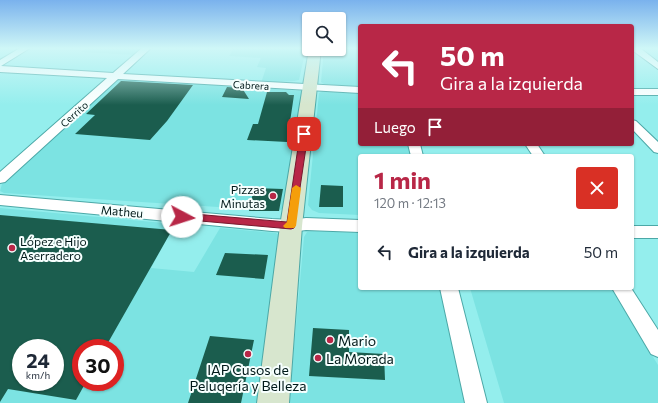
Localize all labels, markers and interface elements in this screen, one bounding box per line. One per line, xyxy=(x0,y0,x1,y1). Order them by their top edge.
map controls xyxy=(302,12,346,56)
button: search xyxy=(302,12,346,56)
text: 50 m xyxy=(440,38,505,72)
icon: left xyxy=(374,40,426,92)
text: Gira a la izquierda xyxy=(440,72,583,94)
street label: Cabrera xyxy=(233,78,269,92)
street label: Cerrito xyxy=(58,99,90,129)
icon: arrive xyxy=(424,116,446,138)
pin xyxy=(287,117,321,151)
text: Luego xyxy=(374,118,416,136)
icon: arrive xyxy=(293,123,315,145)
text: 1 min xyxy=(374,165,431,194)
button: close xyxy=(576,167,618,209)
place label: Pizzas Minutas xyxy=(220,182,265,210)
marker: Pizzas Minutas xyxy=(268,191,278,201)
text: 120 m · 12:13 xyxy=(374,195,446,211)
position arrow xyxy=(161,196,203,238)
street label: Matheu xyxy=(100,202,144,220)
place label: López e Hijo Aserradero xyxy=(20,234,87,262)
icon: left xyxy=(374,241,396,263)
marker: López e Hijo Aserradero xyxy=(7,243,17,253)
text: Gira a la izquierda xyxy=(408,243,530,261)
text: 50 m xyxy=(584,243,618,261)
place label: Mario xyxy=(338,332,376,349)
marker: Mario xyxy=(325,335,335,345)
speed limit sign: 30 xyxy=(72,339,124,391)
text: 24 xyxy=(26,348,50,372)
marker: IAP Cusos de Peluqería y Belleza xyxy=(243,349,253,359)
place label: La Morada xyxy=(326,350,394,367)
marker: La Morada xyxy=(313,353,323,363)
place label: IAP Cusos de Peluqería y Belleza xyxy=(189,361,307,394)
text: km/h xyxy=(26,369,50,381)

